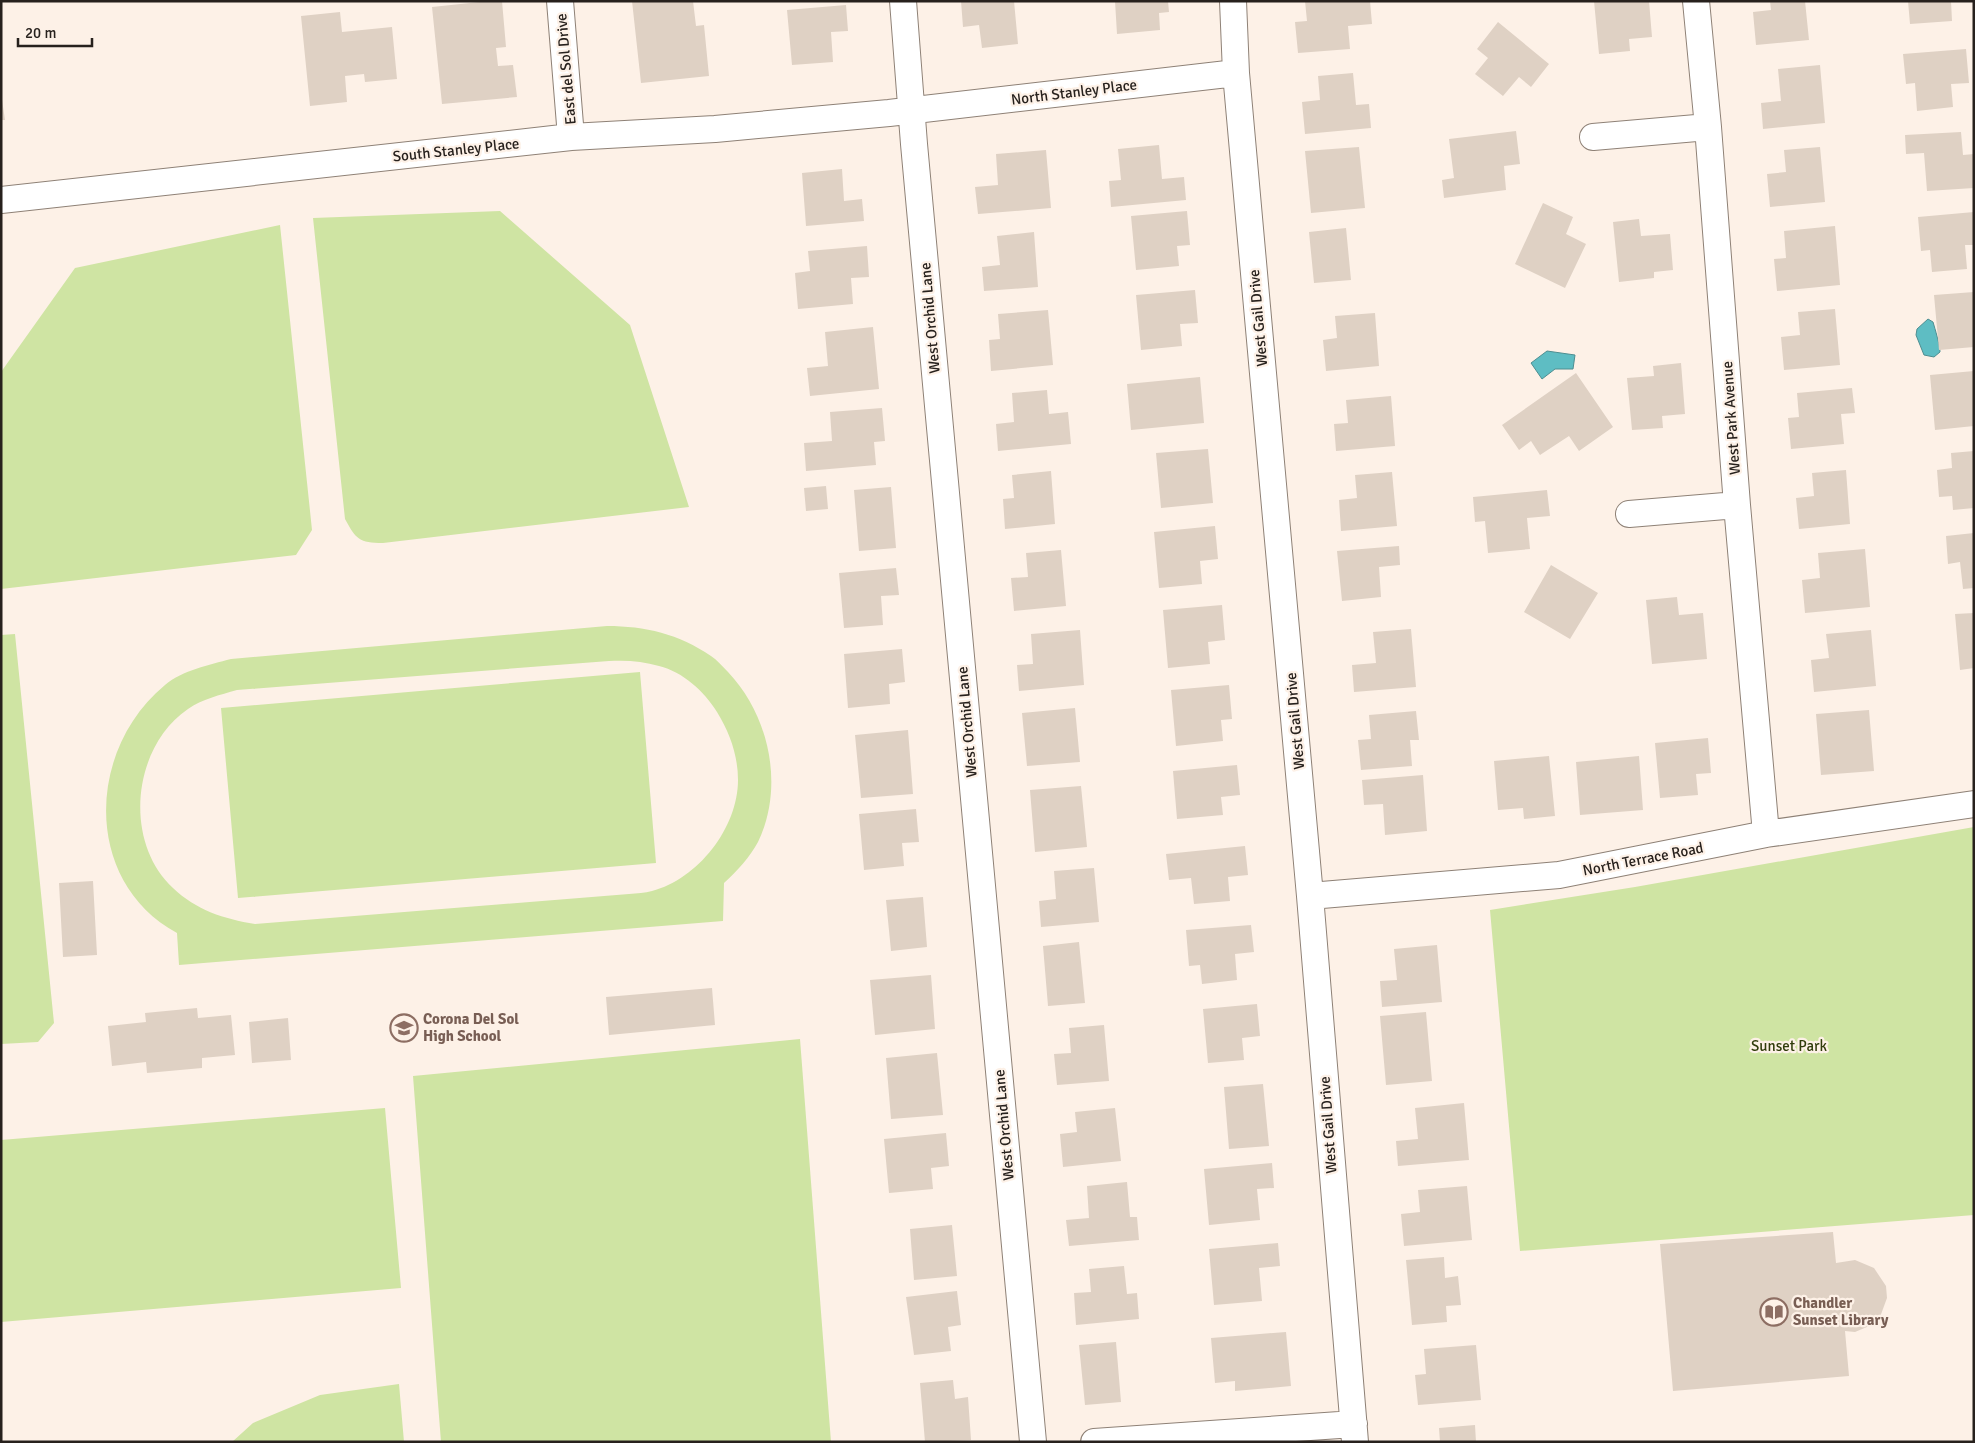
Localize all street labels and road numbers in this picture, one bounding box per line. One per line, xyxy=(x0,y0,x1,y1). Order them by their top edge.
street label: East del Sol Drive xyxy=(552,13,580,125)
street label: North Stanley Place xyxy=(1010,75,1138,109)
street label: South Stanley Place xyxy=(392,134,520,166)
street label: West Orchid Lane xyxy=(916,262,944,374)
street label: West Gail Drive xyxy=(1245,269,1271,367)
street label: West Park Avenue xyxy=(1718,361,1744,475)
street label: West Orchid Lane xyxy=(953,666,981,778)
street label: West Gail Drive xyxy=(1282,672,1308,770)
street label: North Terrace Road xyxy=(1581,838,1705,880)
street label: West Orchid Lane xyxy=(990,1069,1018,1181)
street label: West Gail Drive xyxy=(1316,1076,1340,1174)

